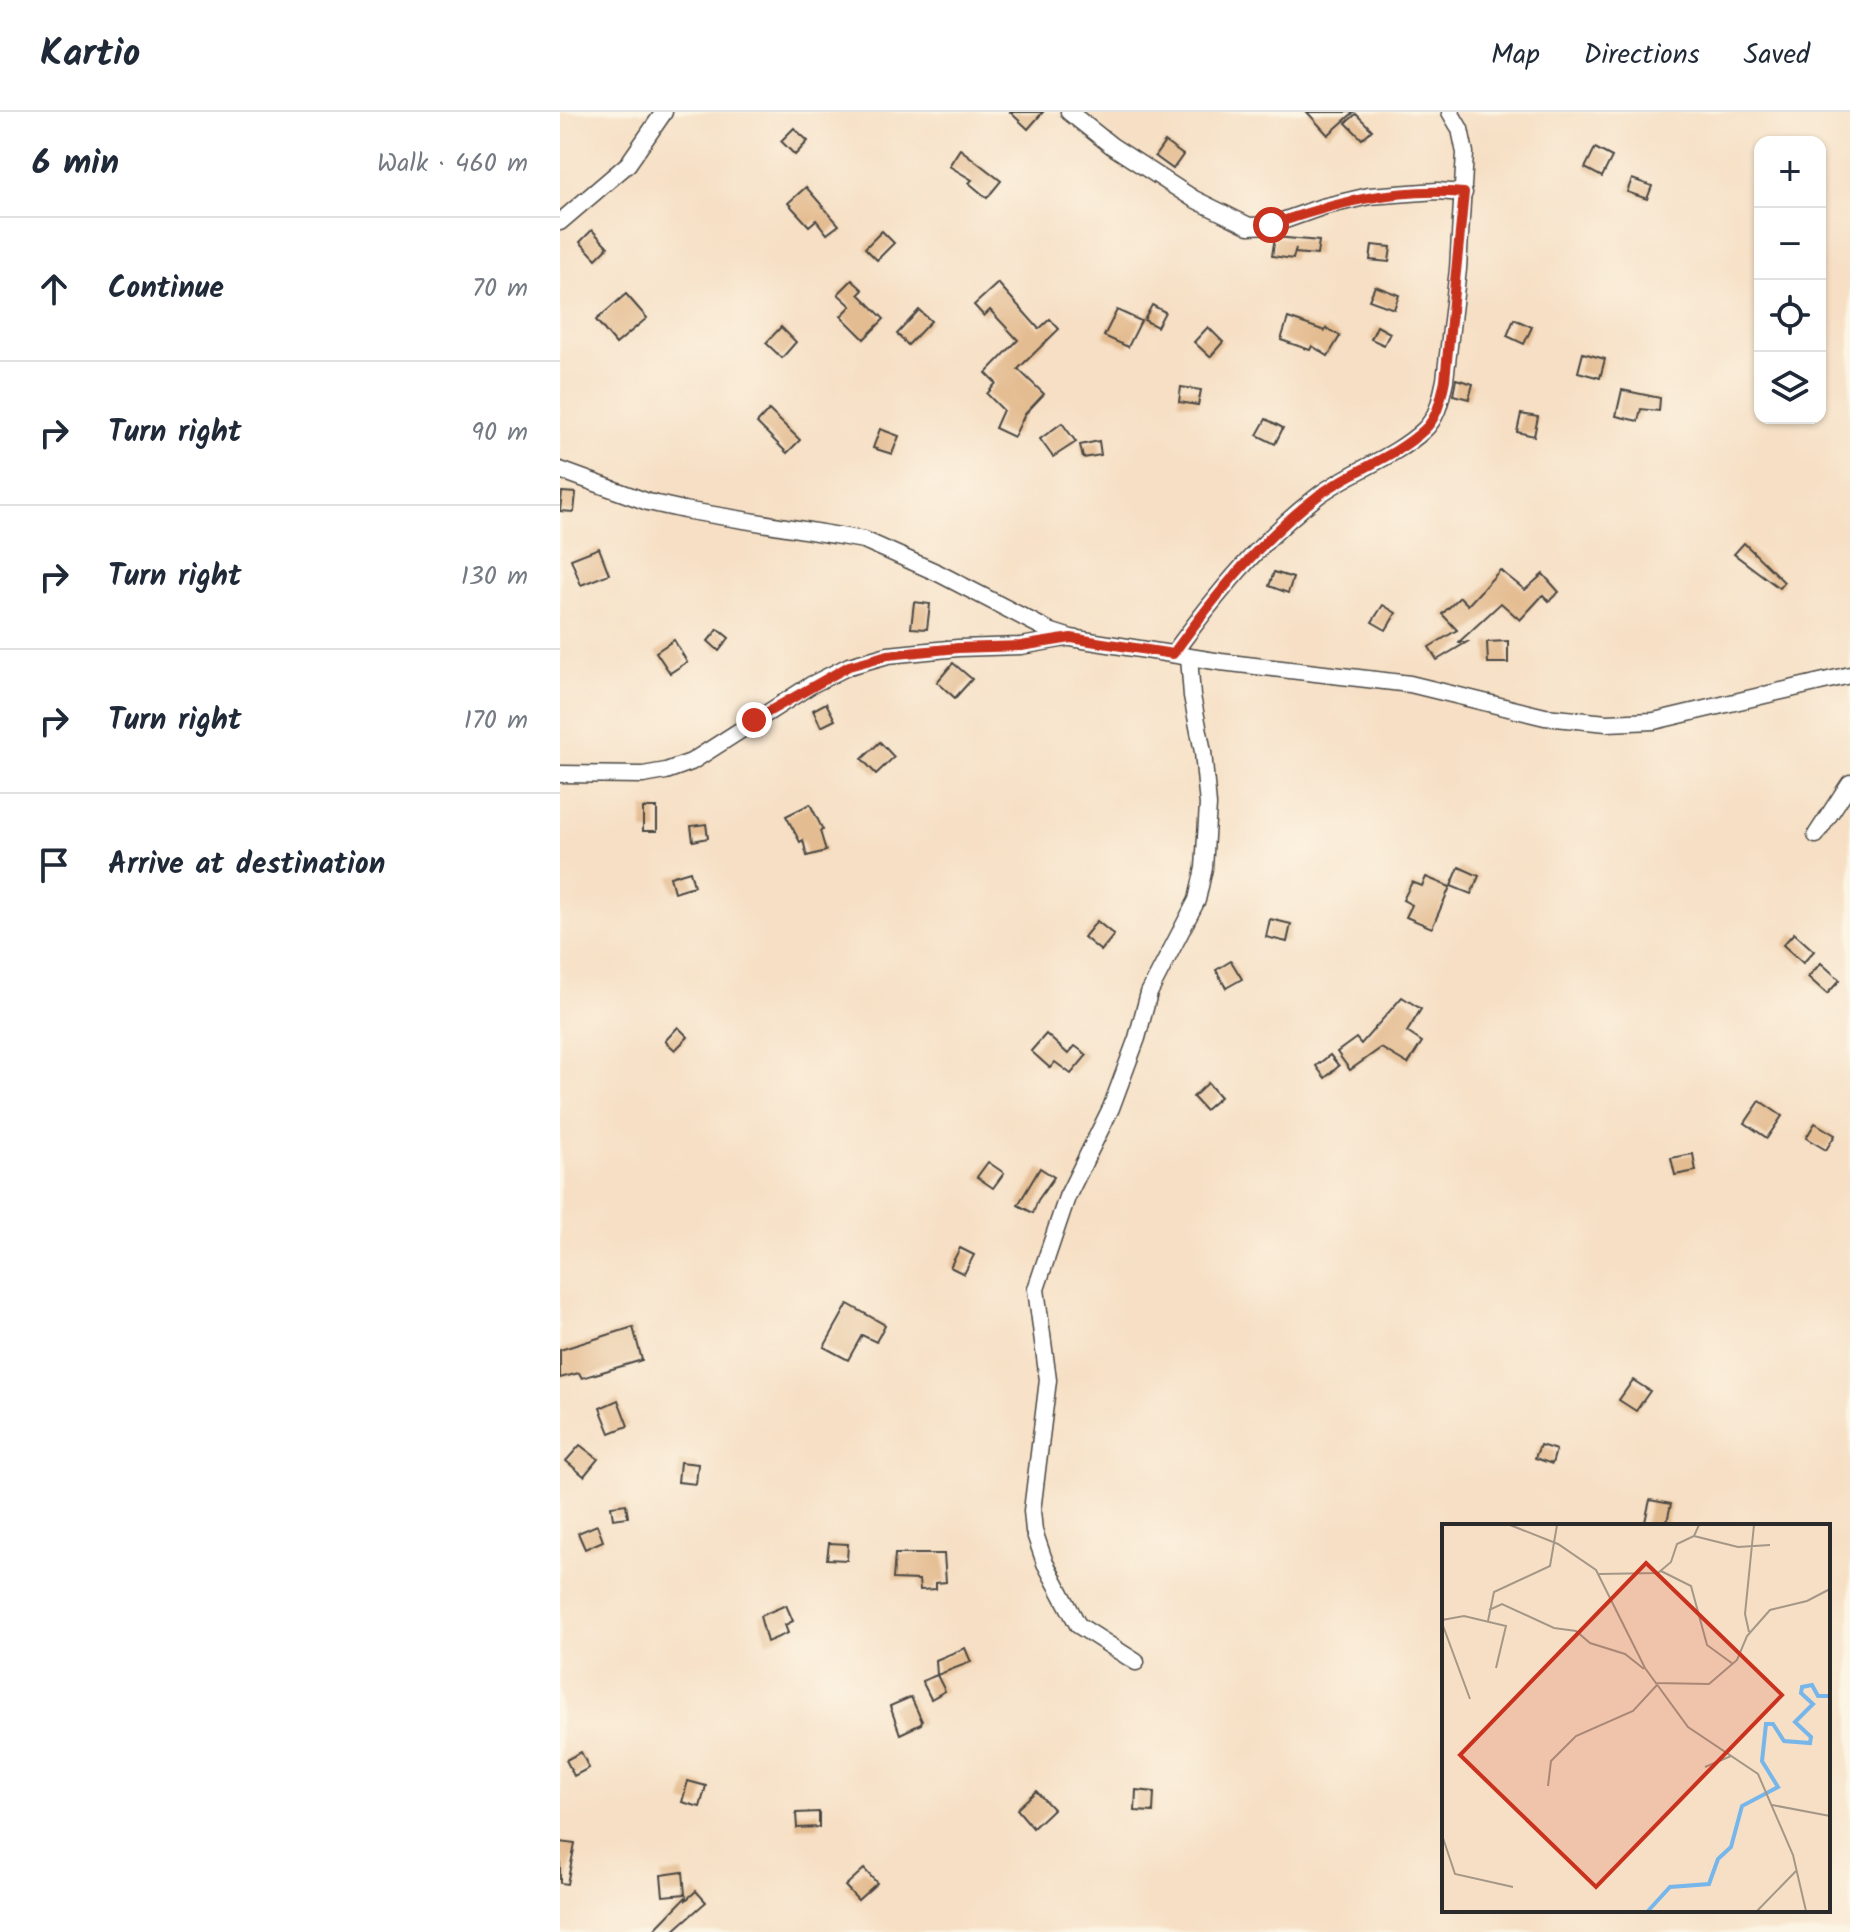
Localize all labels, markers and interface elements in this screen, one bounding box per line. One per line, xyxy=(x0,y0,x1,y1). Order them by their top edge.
text: Kartio xyxy=(40,25,140,85)
text: Map xyxy=(1491,33,1540,78)
text: Directions xyxy=(1584,33,1700,78)
text: Saved xyxy=(1744,33,1810,78)
map controls xyxy=(1754,136,1826,424)
button: + xyxy=(1754,136,1826,208)
text: 6 min xyxy=(32,137,119,191)
text: Walk · 460 m xyxy=(377,143,528,185)
route start xyxy=(1253,207,1289,243)
button: − xyxy=(1754,208,1826,280)
text: Continue xyxy=(108,265,224,313)
icon: ahead xyxy=(32,267,76,311)
text: 70 m xyxy=(472,268,528,310)
button: locate xyxy=(1754,280,1826,352)
button: layers xyxy=(1754,352,1826,424)
text: Turn right xyxy=(108,409,241,457)
icon: right xyxy=(32,411,76,455)
text: 90 m xyxy=(471,412,528,454)
text: Turn right xyxy=(108,553,241,601)
icon: right xyxy=(32,555,76,599)
text: 130 m xyxy=(461,556,528,598)
text: Turn right xyxy=(108,697,241,745)
icon: right xyxy=(32,699,76,743)
text: 170 m xyxy=(464,700,528,742)
route end xyxy=(736,702,772,738)
text: Arrive at destination xyxy=(108,841,385,889)
icon: arrive xyxy=(32,843,76,887)
inset map xyxy=(1442,1524,1830,1912)

